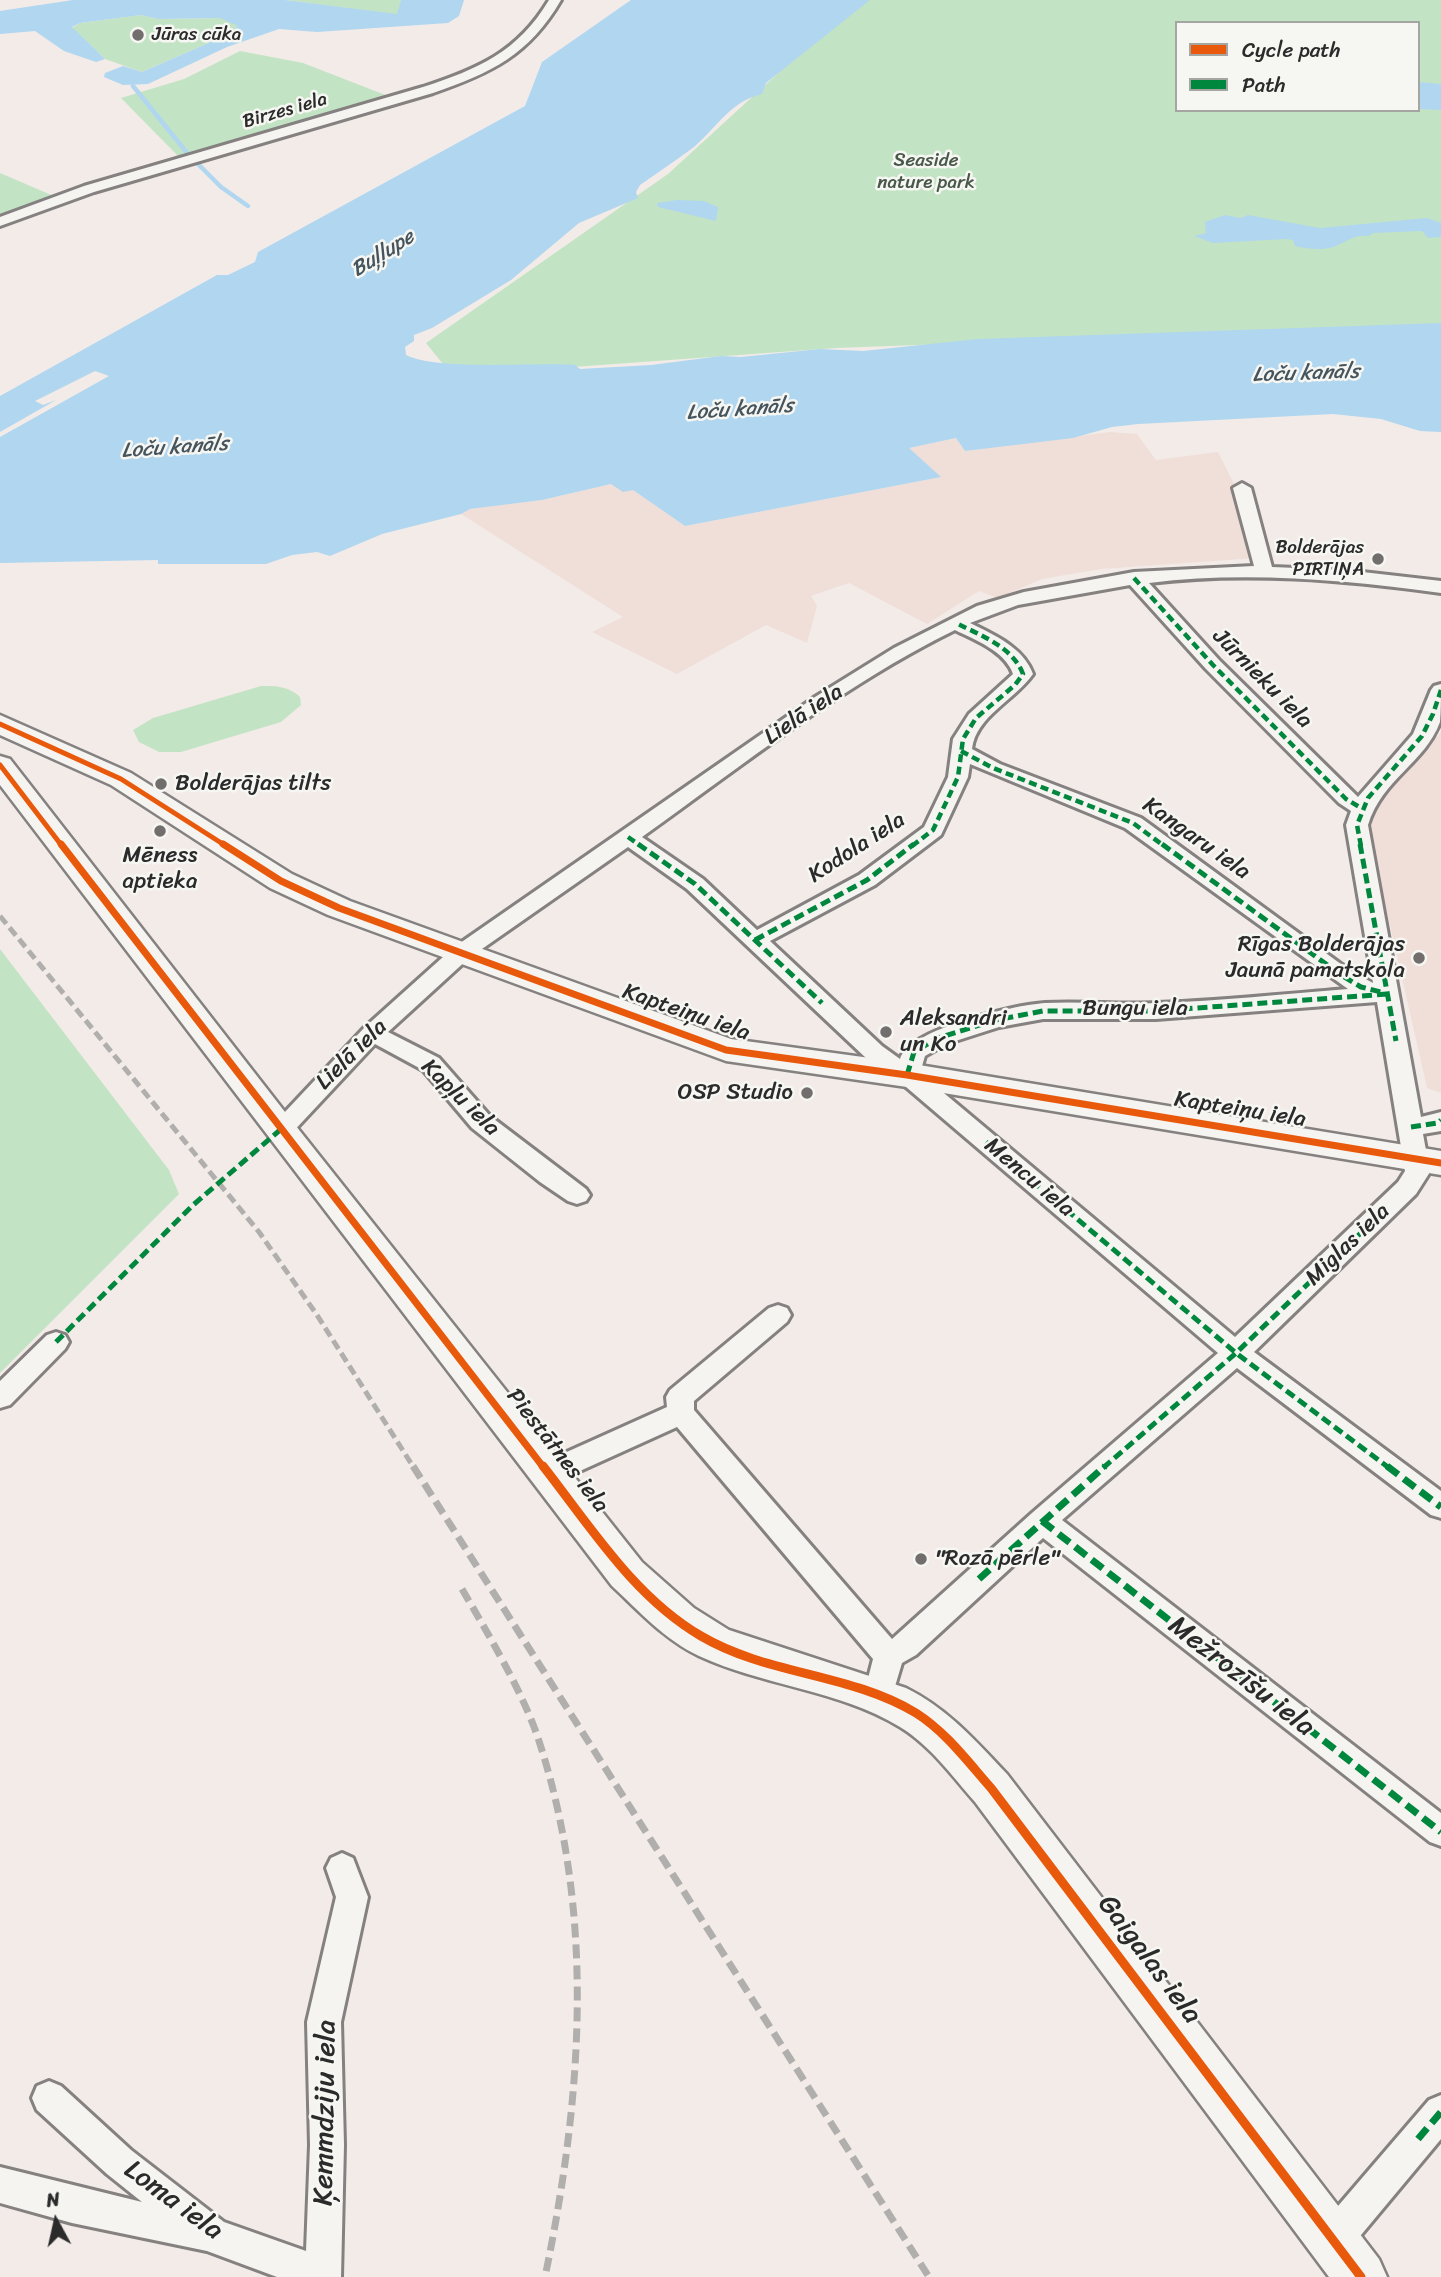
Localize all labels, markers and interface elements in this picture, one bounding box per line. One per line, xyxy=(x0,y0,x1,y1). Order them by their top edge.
legend xyxy=(1175,21,1420,112)
place label: Jūras cūka xyxy=(152,24,241,46)
marker: Jūras cūka xyxy=(130,27,146,43)
text: Cycle path xyxy=(1242,31,1341,69)
text: Path xyxy=(1242,66,1285,104)
street label: Birzes iela xyxy=(240,88,330,134)
park label: Seaside nature park xyxy=(877,150,975,194)
water label: Buļļupe xyxy=(347,225,419,283)
water label: Loču kanāls xyxy=(1252,360,1360,388)
water label: Loču kanāls xyxy=(686,394,794,426)
water label: Loču kanāls xyxy=(121,432,229,464)
place label: Bolderājas PIRTIŅA xyxy=(1275,537,1364,581)
marker: Bolderājas PIRTIŅA xyxy=(1370,551,1386,567)
street label: Jūrnieku iela xyxy=(1206,623,1318,735)
street label: Lielā iela xyxy=(759,679,849,751)
place label: Bolderājas tilts xyxy=(175,770,331,798)
marker: Bolderājas tilts xyxy=(153,776,169,792)
street label: Kangaru iela xyxy=(1137,792,1255,886)
street label: Kodola iela xyxy=(803,807,911,889)
marker: Mēness aptieka xyxy=(152,823,168,839)
place label: Mēness aptieka xyxy=(123,842,197,896)
place label: Rīgas Bolderājas Jaunā pamatskola xyxy=(1226,931,1405,985)
marker: Rīgas Bolderājas Jaunā pamatskola xyxy=(1411,950,1427,966)
street label: Kapteiņu iela xyxy=(619,978,753,1048)
street label: Bungu iela xyxy=(1082,995,1188,1023)
place label: Aleksandri un Ko xyxy=(900,1005,1007,1059)
street label: Lielā iela xyxy=(311,1014,393,1096)
marker: Aleksandri un Ko xyxy=(878,1024,894,1040)
street label: Kapļu iela xyxy=(415,1054,505,1142)
place label: OSP Studio xyxy=(677,1079,793,1107)
marker: OSP Studio xyxy=(799,1085,815,1101)
street label: Kapteiņu iela xyxy=(1172,1086,1308,1134)
street label: Mencu iela xyxy=(978,1132,1080,1224)
street label: Miglas iela xyxy=(1300,1198,1396,1292)
street label: Piestātnes iela xyxy=(500,1383,614,1519)
place label: "Rozā pērle" xyxy=(935,1545,1060,1573)
marker: "Rozā pērle" xyxy=(913,1551,929,1567)
street label: Mežrozīšu iela xyxy=(1161,1609,1321,1745)
street label: Gaigalas iela xyxy=(1090,1889,1208,2031)
street label: Ķemmdziju iela xyxy=(308,2020,344,2206)
street label: Loma iela xyxy=(117,2154,229,2248)
text: N xyxy=(44,2182,62,2217)
north arrow xyxy=(21,2186,91,2256)

